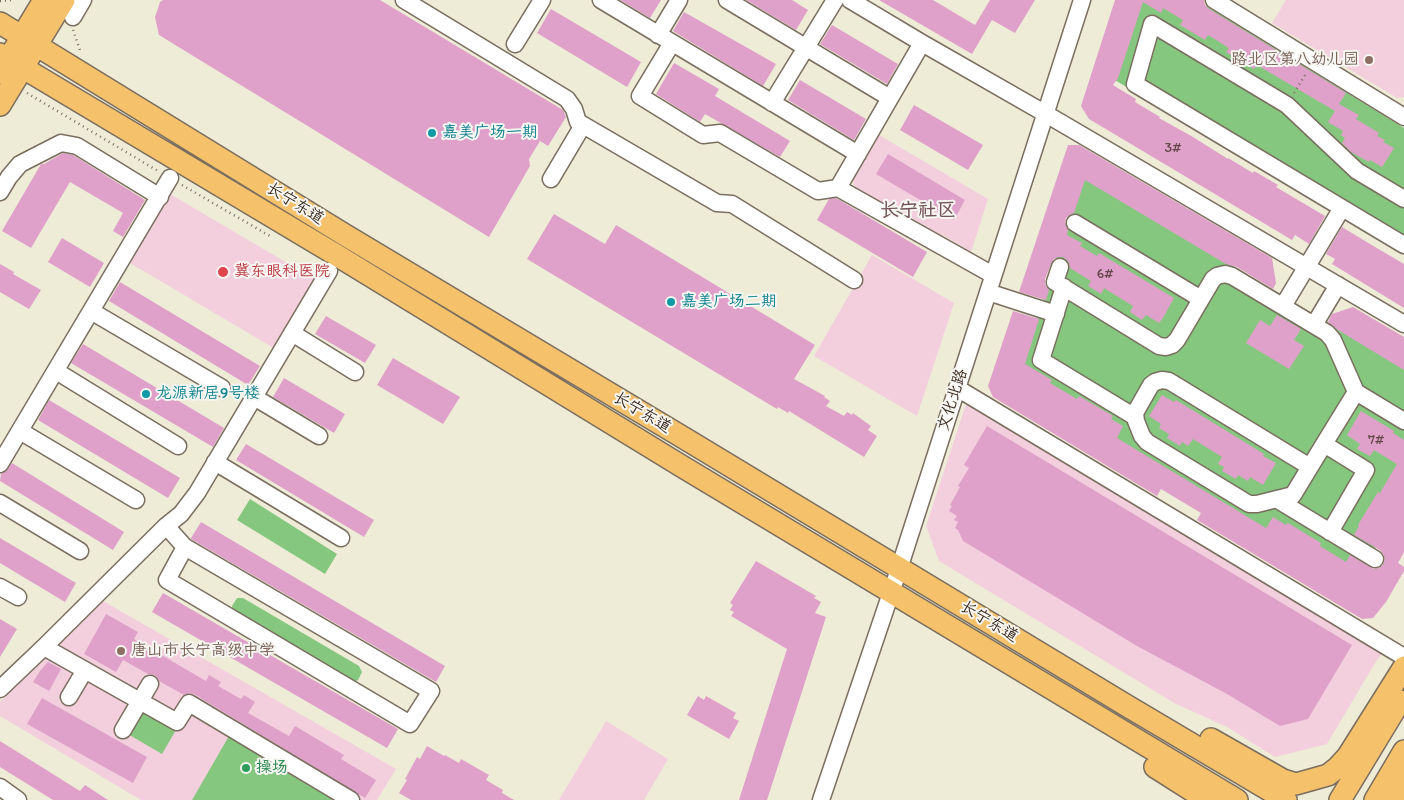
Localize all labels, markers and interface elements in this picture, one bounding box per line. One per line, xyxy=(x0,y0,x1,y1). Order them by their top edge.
place label: 路北区第八幼儿园 xyxy=(1231,50,1359,70)
marker: 路北区第八幼儿园 xyxy=(1363,54,1375,66)
place label: 嘉美广场一期 xyxy=(442,123,538,143)
marker: 嘉美广场一期 xyxy=(426,127,438,139)
house number: 3# xyxy=(1165,140,1181,156)
street label: 长宁东道 xyxy=(263,179,327,229)
district label: 长宁社区 xyxy=(880,200,956,222)
place label: 冀东眼科医院 xyxy=(234,262,330,282)
marker: 冀东眼科医院 xyxy=(216,265,230,279)
house number: 6# xyxy=(1097,266,1113,282)
place label: 嘉美广场二期 xyxy=(681,292,777,312)
marker: 嘉美广场二期 xyxy=(665,296,677,308)
street label: 文化北路 xyxy=(934,367,972,433)
place label: 龙源新居9号楼 xyxy=(156,384,260,404)
marker: 龙源新居9号楼 xyxy=(140,388,152,400)
street label: 长宁东道 xyxy=(610,388,674,438)
house number: 7# xyxy=(1368,432,1384,448)
street label: 长宁东道 xyxy=(957,597,1021,647)
place label: 唐山市长宁高级中学 xyxy=(131,641,275,661)
marker: 唐山市长宁高级中学 xyxy=(115,645,127,657)
place label: 操场 xyxy=(256,758,288,778)
marker: 操场 xyxy=(240,762,252,774)

